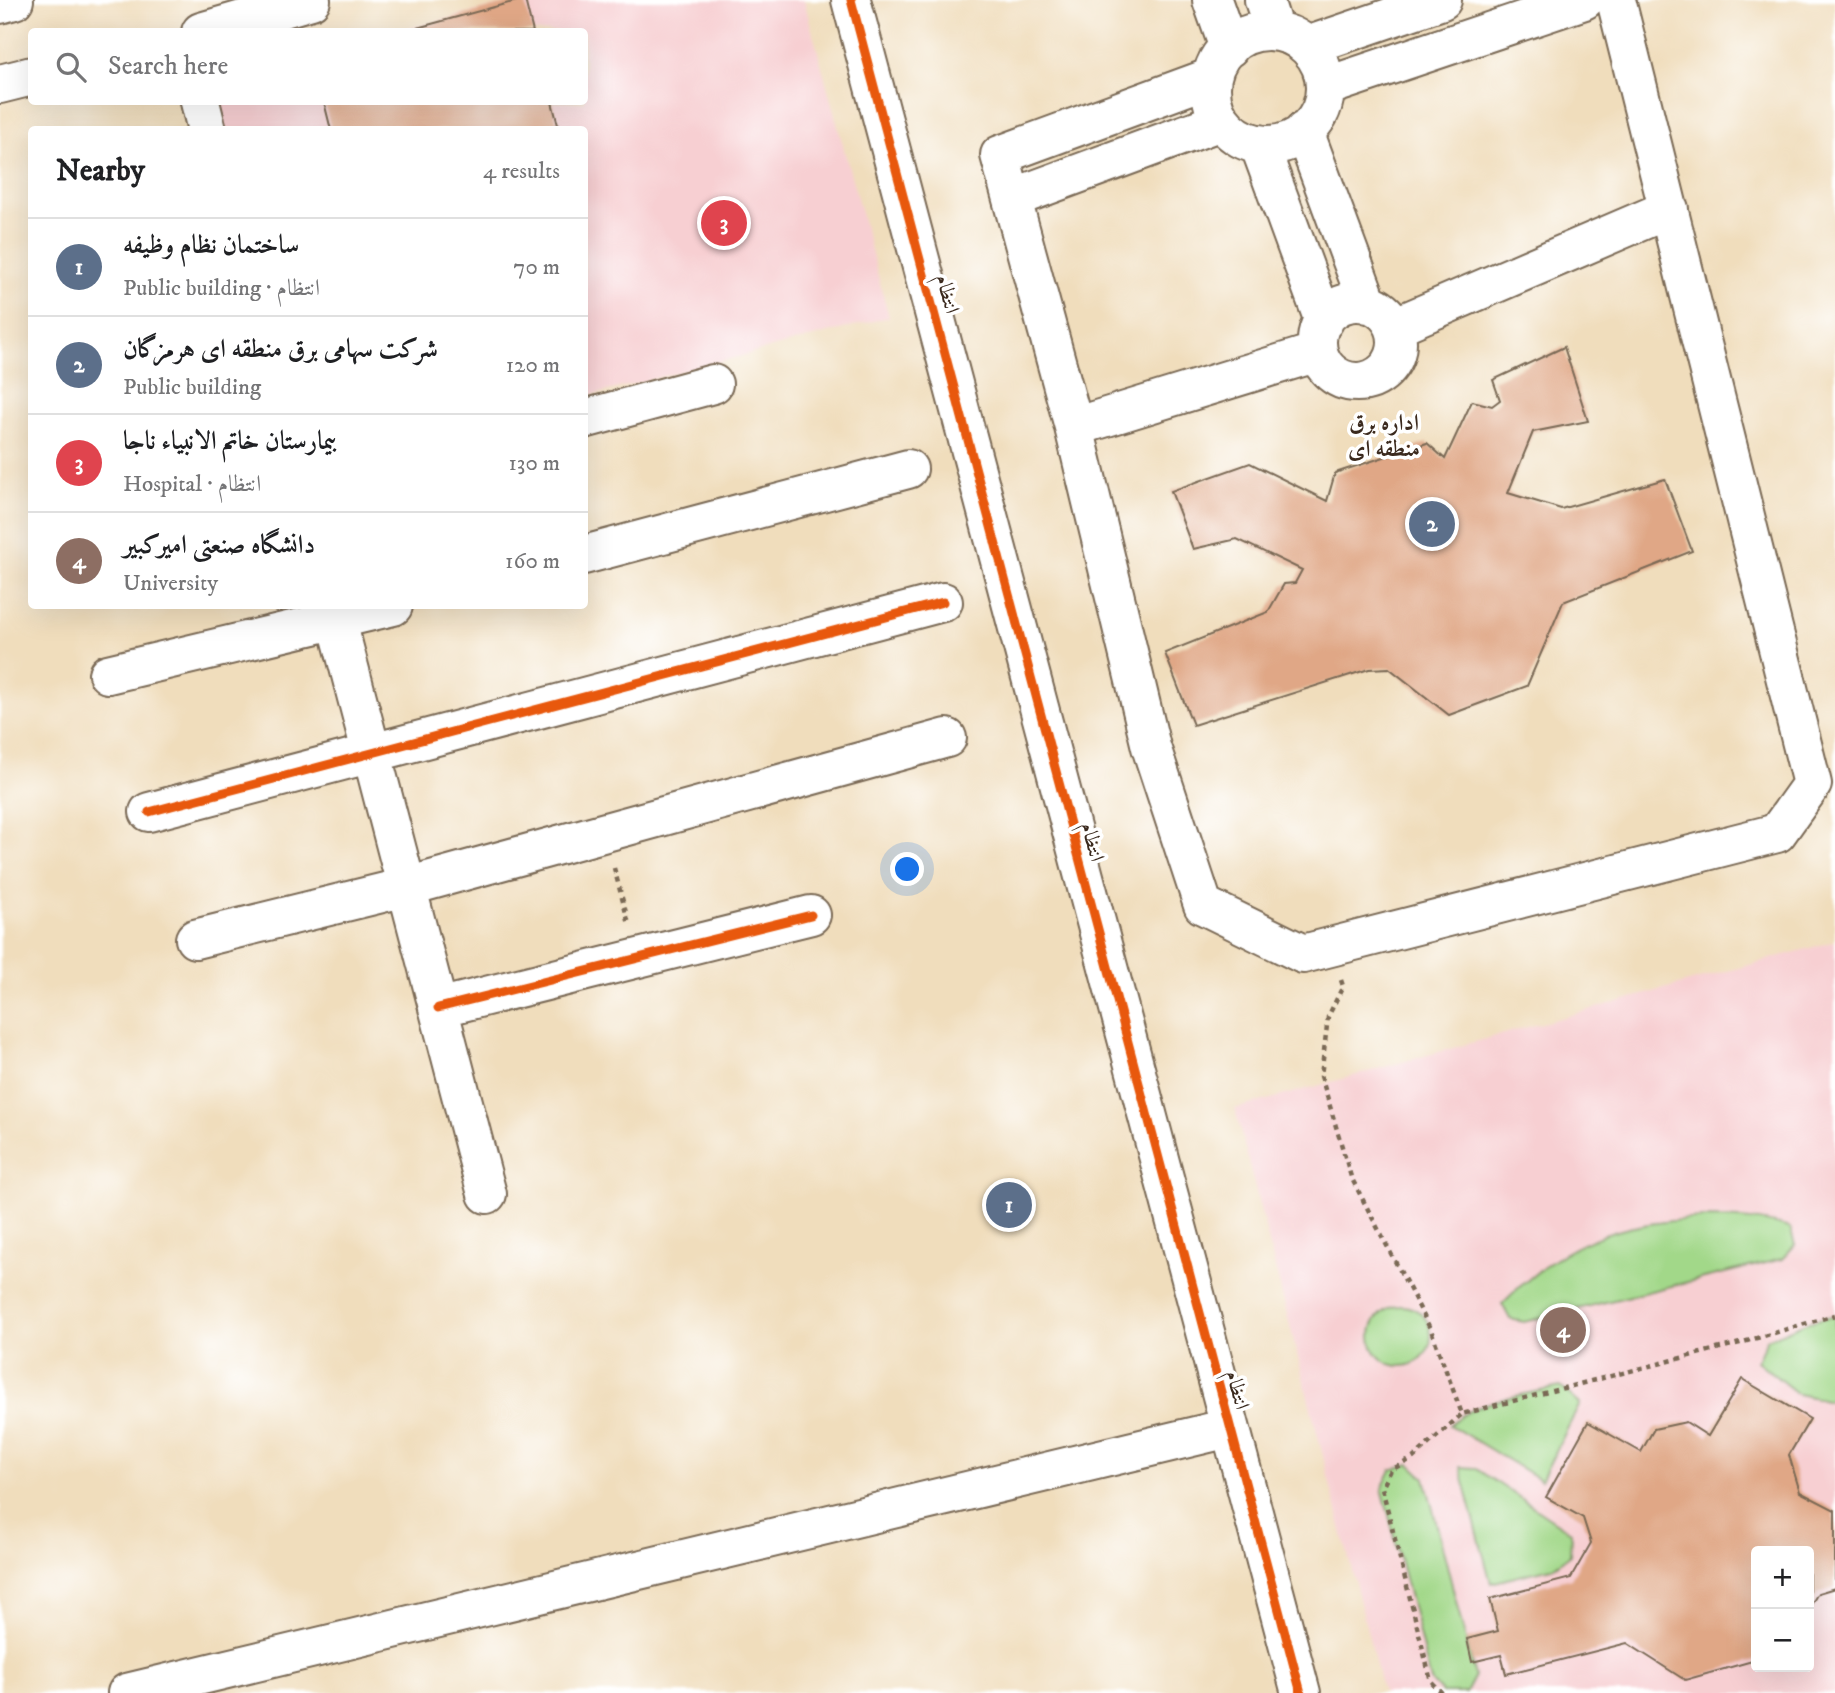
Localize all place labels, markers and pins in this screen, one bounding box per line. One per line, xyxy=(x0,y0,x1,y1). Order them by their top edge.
pin: 3 xyxy=(701,197,747,249)
pin: 2 xyxy=(1409,498,1455,550)
pin: 1 xyxy=(986,1179,1032,1231)
pin: 4 xyxy=(1540,1304,1586,1356)

